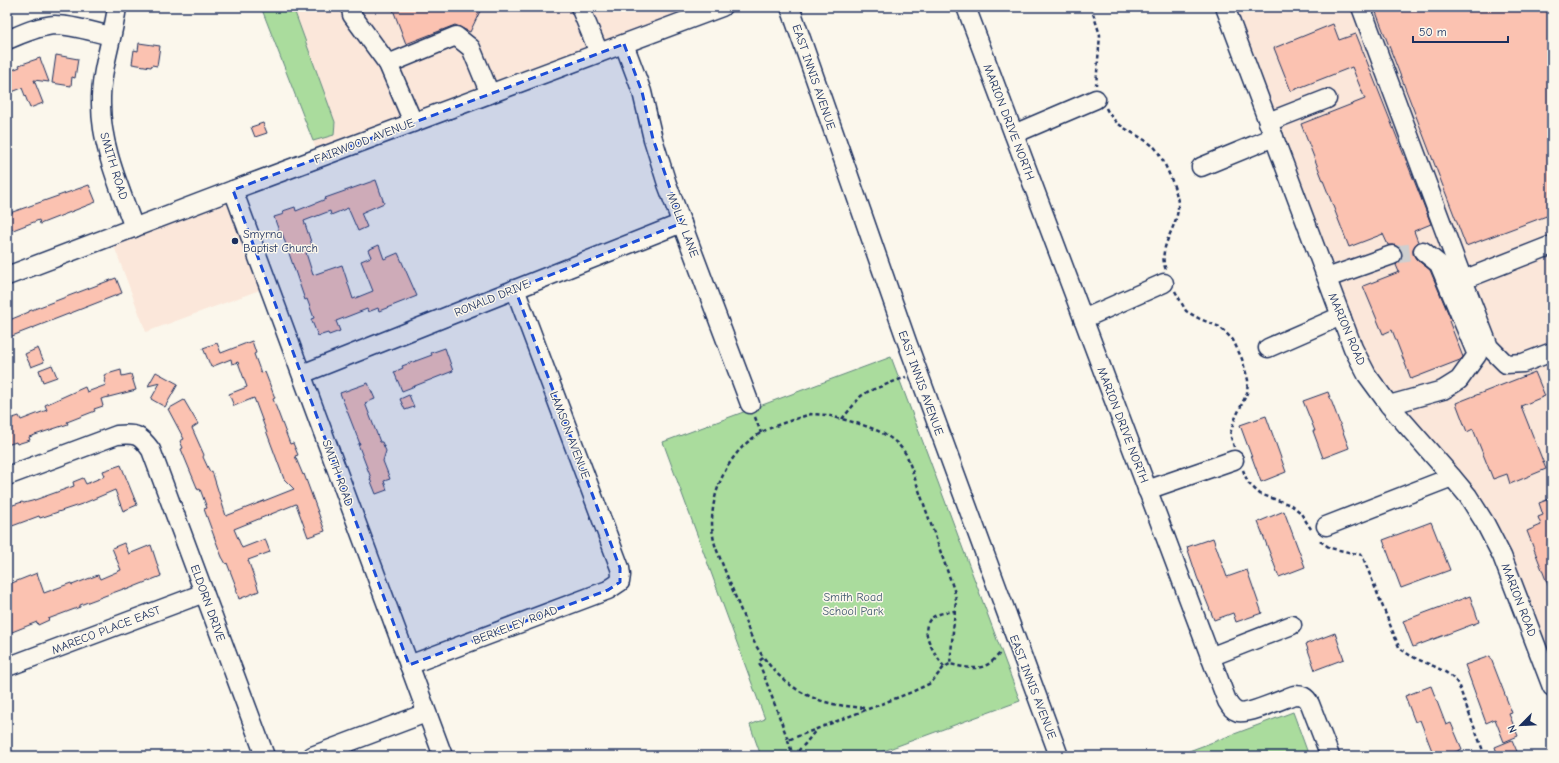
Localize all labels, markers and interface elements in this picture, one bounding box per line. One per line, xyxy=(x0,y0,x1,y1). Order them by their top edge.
scale bar xyxy=(1413,18,1508,44)
street label: EAST INNIS AVENUE xyxy=(789,22,839,132)
text: 50 m xyxy=(1419,25,1447,39)
street label: MARION DRIVE NORTH xyxy=(980,62,1038,182)
street label: FAIRWOOD AVENUE xyxy=(312,115,416,167)
street label: SMITH ROAD xyxy=(97,131,131,201)
street label: MOLLY LANE xyxy=(664,191,702,259)
place label: Smyrna Baptist Church xyxy=(243,227,318,255)
marker: Smyrna Baptist Church xyxy=(230,236,240,246)
street label: RONALD DRIVE xyxy=(452,276,532,320)
street label: MARION ROAD xyxy=(1325,291,1369,367)
street label: EAST INNIS AVENUE xyxy=(896,329,946,437)
street label: MARION DRIVE NORTH xyxy=(1094,365,1152,485)
street label: LAMSON AVENUE xyxy=(547,389,593,481)
street label: SMITH ROAD xyxy=(319,438,357,508)
street label: MARION ROAD xyxy=(1499,561,1539,639)
street label: ELDORN DRIVE xyxy=(188,563,228,643)
park label: Smith Road School Park xyxy=(822,590,884,618)
street label: MARECO PLACE EAST xyxy=(49,602,163,657)
street label: BERKELEY ROAD xyxy=(471,602,559,648)
street label: EAST INNIS AVENUE xyxy=(1007,633,1059,741)
north arrow xyxy=(1501,705,1541,745)
text: N xyxy=(1505,723,1520,735)

